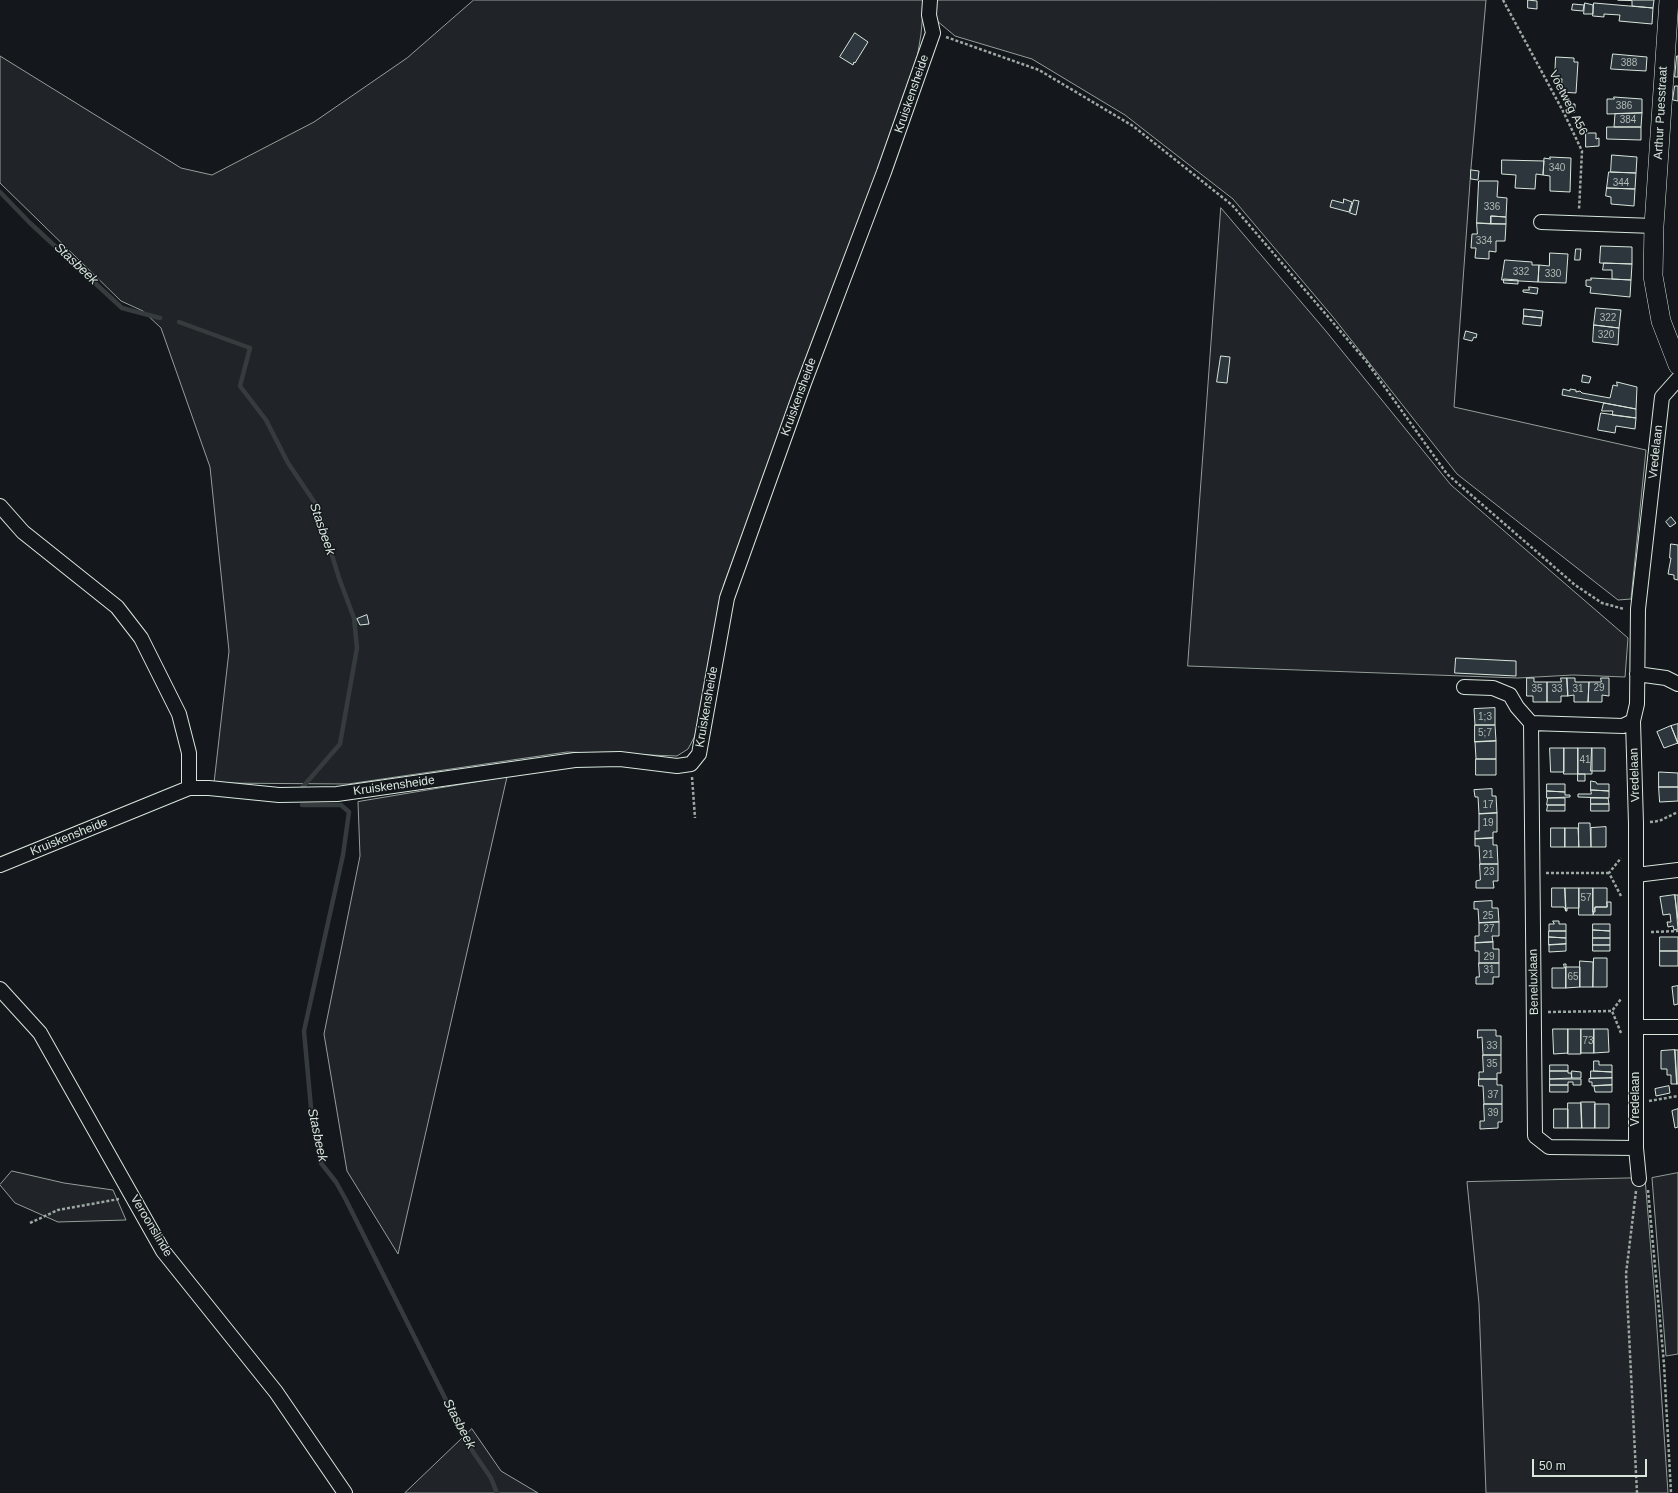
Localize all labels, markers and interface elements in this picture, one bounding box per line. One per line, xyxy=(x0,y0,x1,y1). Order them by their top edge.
street label: Kruiskensheide xyxy=(892,53,932,135)
house number: 388 xyxy=(1621,57,1637,69)
street label: Arthur Puesstraat xyxy=(1651,66,1671,160)
street label: Voetweg A56 xyxy=(1546,68,1590,138)
house number: 386 xyxy=(1616,100,1632,112)
house number: 384 xyxy=(1620,114,1636,126)
house number: 340 xyxy=(1549,162,1565,174)
house number: 344 xyxy=(1613,177,1629,189)
house number: 336 xyxy=(1484,201,1500,213)
house number: 334 xyxy=(1476,235,1492,247)
water label: Stasbeek xyxy=(51,240,101,288)
house number: 332 xyxy=(1513,266,1529,278)
house number: 330 xyxy=(1545,268,1561,280)
house number: 322 xyxy=(1600,312,1616,324)
house number: 320 xyxy=(1598,329,1614,341)
street label: Kruiskensheide xyxy=(778,356,820,438)
street label: Vredelaan xyxy=(1646,424,1666,480)
water label: Stasbeek xyxy=(306,501,338,557)
street label: Kruiskensheide xyxy=(693,665,721,749)
house number: 29 xyxy=(1593,682,1605,694)
house number: 35 xyxy=(1531,683,1543,695)
house number: 33 xyxy=(1551,683,1563,695)
house number: 31 xyxy=(1572,683,1584,695)
house number: 1;3 xyxy=(1478,711,1492,723)
house number: 5;7 xyxy=(1478,727,1492,739)
street label: Vredelaan xyxy=(1627,748,1643,802)
house number: 41 xyxy=(1579,754,1591,766)
street label: Kruiskensheide xyxy=(352,773,436,799)
house number: 17 xyxy=(1482,799,1494,811)
street label: Kruiskensheide xyxy=(28,815,110,859)
house number: 19 xyxy=(1482,817,1494,829)
house number: 21 xyxy=(1482,849,1494,861)
house number: 23 xyxy=(1483,866,1495,878)
house number: 57 xyxy=(1580,892,1592,904)
house number: 25 xyxy=(1482,910,1494,922)
house number: 27 xyxy=(1483,923,1495,935)
street label: Beneluxlaan xyxy=(1526,949,1542,1015)
house number: 29 xyxy=(1483,951,1495,963)
house number: 31 xyxy=(1483,964,1495,976)
house number: 65 xyxy=(1567,971,1579,983)
house number: 73 xyxy=(1582,1035,1594,1047)
house number: 33 xyxy=(1486,1040,1498,1052)
house number: 35 xyxy=(1486,1058,1498,1070)
street label: Vredelaan xyxy=(1629,1072,1643,1126)
house number: 37 xyxy=(1487,1089,1499,1101)
water label: Stasbeek xyxy=(304,1107,330,1163)
house number: 39 xyxy=(1487,1107,1499,1119)
street label: Veroonslinde xyxy=(127,1193,175,1259)
water label: Stasbeek xyxy=(439,1396,479,1452)
scale bar xyxy=(1534,1451,1649,1477)
text: 50 m xyxy=(1539,1459,1566,1473)

